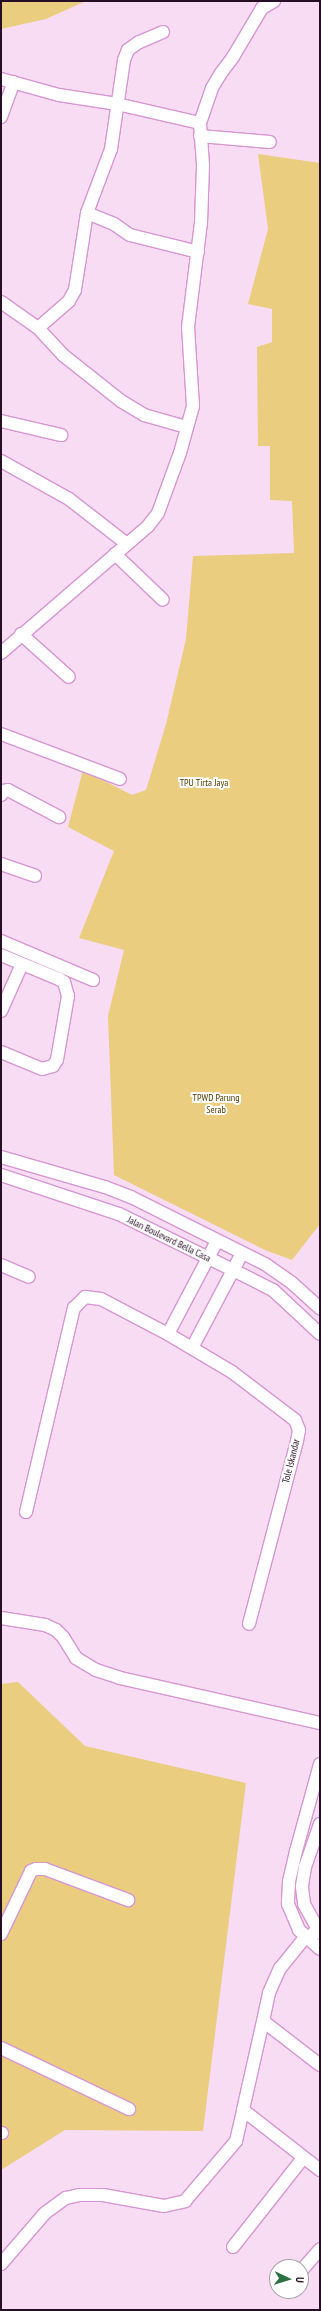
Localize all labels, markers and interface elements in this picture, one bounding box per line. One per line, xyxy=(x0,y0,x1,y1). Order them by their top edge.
park label: TPU Tirta Jaya xyxy=(180,777,228,789)
park label: TPWD Parung Serab xyxy=(192,1091,240,1114)
street label: Jalan Boulevard Bella Casa xyxy=(125,1214,213,1264)
street label: Tole Iskandar xyxy=(280,1438,302,1484)
north arrow xyxy=(269,2259,309,2299)
text: U xyxy=(293,2276,307,2283)

